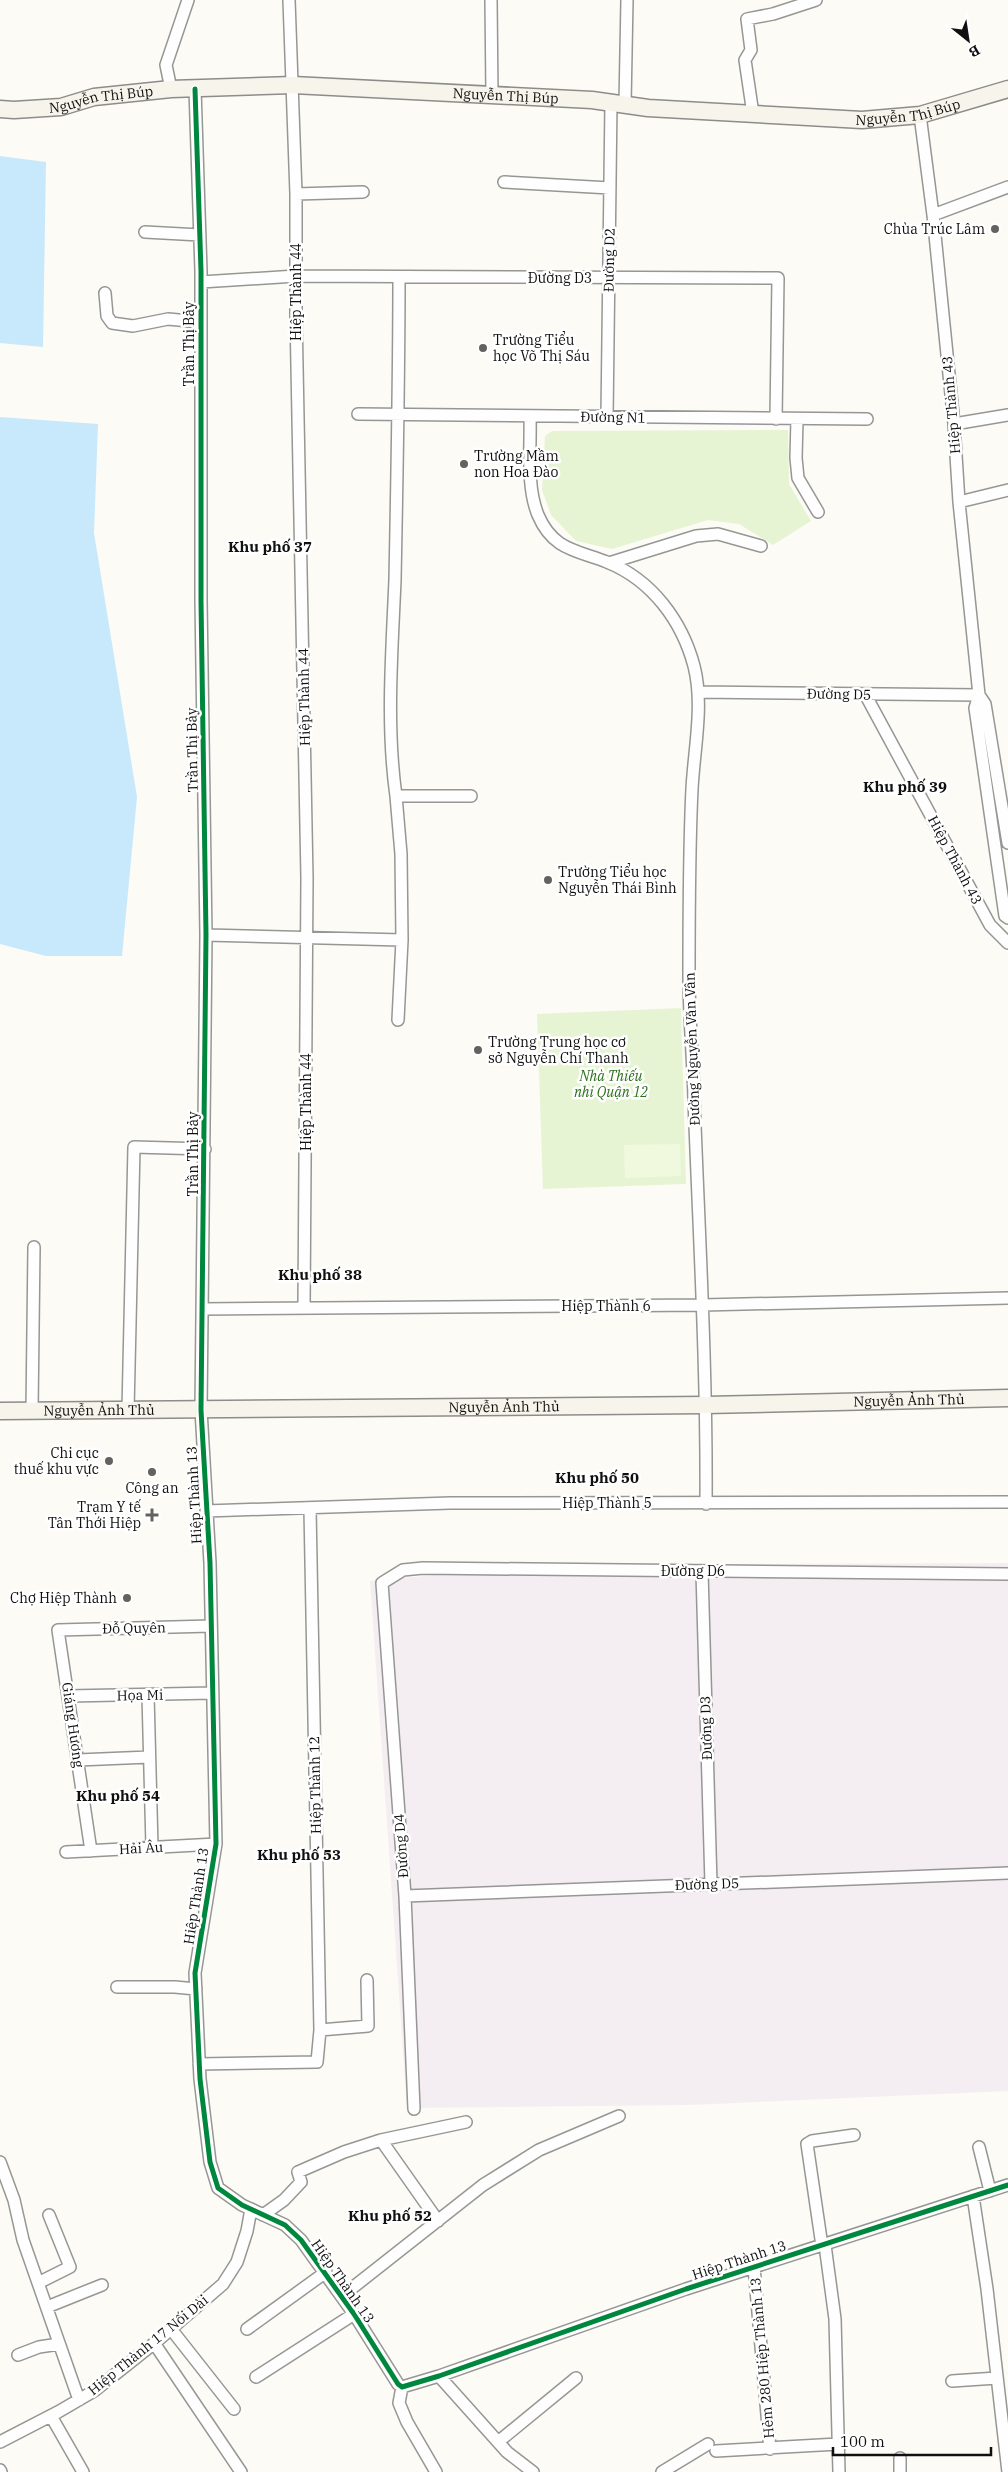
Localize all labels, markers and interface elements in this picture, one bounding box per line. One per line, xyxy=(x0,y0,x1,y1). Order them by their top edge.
north arrow xyxy=(943,15,993,65)
text: B xyxy=(966,41,983,62)
street label: Nguyễn Thị Búp xyxy=(48,82,154,117)
street label: Nguyễn Thị Búp xyxy=(452,84,559,107)
street label: Nguyễn Thị Búp xyxy=(855,95,962,129)
place label: Chùa Trúc Lâm xyxy=(884,220,985,238)
marker: Chùa Trúc Lâm xyxy=(989,223,1001,235)
street label: Đường D2 xyxy=(599,228,619,292)
street label: Hiệp Thành 44 xyxy=(287,243,305,341)
street label: Đường D3 xyxy=(528,269,592,287)
street label: Trần Thị Bảy xyxy=(180,301,198,386)
place label: Trường Tiểu học Võ Thị Sáu xyxy=(493,331,590,365)
marker: Trường Tiểu học Võ Thị Sáu xyxy=(477,342,489,354)
street label: Hiệp Thành 43 xyxy=(938,355,964,455)
street label: Đường N1 xyxy=(580,407,646,427)
place label: Trường Mầm non Hoa Đào xyxy=(474,447,559,481)
marker: Trường Mầm non Hoa Đào xyxy=(458,458,470,470)
district label: Khu phố 37 xyxy=(228,537,312,556)
street label: Hiệp Thành 44 xyxy=(294,648,314,746)
street label: Đường D5 xyxy=(807,684,871,704)
street label: Trần Thị Bảy xyxy=(182,707,202,793)
district label: Khu phố 39 xyxy=(863,777,947,796)
street label: Hiệp Thành 43 xyxy=(924,813,986,907)
place label: Trường Tiểu học Nguyễn Thái Bình xyxy=(558,863,677,897)
marker: Trường Tiểu học Nguyễn Thái Bình xyxy=(542,874,554,886)
street label: Đường Nguyễn Văn Vân xyxy=(680,972,704,1126)
place label: Trường Trung học cơ sở Nguyễn Chí Thanh xyxy=(488,1033,629,1067)
marker: Trường Trung học cơ sở Nguyễn Chí Thanh xyxy=(472,1044,484,1056)
street label: Hiệp Thành 44 xyxy=(297,1053,315,1151)
park label: Nhà Thiếu nhi Quận 12 xyxy=(574,1067,648,1101)
street label: Trần Thị Bảy xyxy=(184,1111,202,1196)
district label: Khu phố 38 xyxy=(278,1265,362,1284)
street label: Hiệp Thành 6 xyxy=(561,1297,651,1315)
street label: Nguyễn Ảnh Thủ xyxy=(853,1390,965,1411)
street label: Nguyễn Ảnh Thủ xyxy=(448,1397,560,1416)
street label: Nguyễn Ảnh Thủ xyxy=(43,1401,155,1420)
place label: Chi cục thuế khu vực xyxy=(14,1444,99,1478)
street label: Hiệp Thành 13 xyxy=(182,1446,206,1544)
marker: Chi cục thuế khu vực xyxy=(103,1455,115,1467)
marker: Công an xyxy=(146,1466,158,1478)
district label: Khu phố 50 xyxy=(555,1468,639,1487)
place label: Công an xyxy=(125,1479,179,1497)
street label: Hiệp Thành 5 xyxy=(562,1494,652,1512)
place label: Trạm Y tế Tân Thới Hiệp xyxy=(48,1498,141,1532)
marker: Trạm Y tế Tân Thới Hiệp xyxy=(145,1508,159,1522)
street label: Đường D6 xyxy=(661,1562,725,1580)
place label: Chợ Hiệp Thành xyxy=(10,1589,117,1607)
marker: Chợ Hiệp Thành xyxy=(121,1592,133,1604)
street label: Đỗ Quyên xyxy=(102,1618,166,1638)
street label: Giáng Hương xyxy=(58,1681,88,1769)
street label: Họa Mi xyxy=(117,1686,163,1704)
street label: Đường D3 xyxy=(696,1695,716,1761)
street label: Hiệp Thành 12 xyxy=(305,1736,325,1834)
district label: Khu phố 54 xyxy=(76,1786,160,1805)
street label: Đường D4 xyxy=(390,1813,412,1879)
street label: Hải Âu xyxy=(118,1838,164,1858)
district label: Khu phố 53 xyxy=(257,1845,341,1864)
street label: Hiệp Thành 13 xyxy=(179,1846,213,1946)
street label: Đường D5 xyxy=(674,1874,740,1894)
district label: Khu phố 52 xyxy=(348,2206,432,2225)
street label: Hiệp Thành 13 xyxy=(308,2236,378,2326)
street label: Hiệp Thành 13 xyxy=(690,2236,788,2284)
street label: Hẻm 280 Hiệp Thành 13 xyxy=(746,2277,778,2439)
street label: Hiệp Thành 17 Nối Dài xyxy=(84,2291,212,2399)
scale bar xyxy=(833,2424,990,2456)
text: 100 m xyxy=(840,2432,885,2451)

